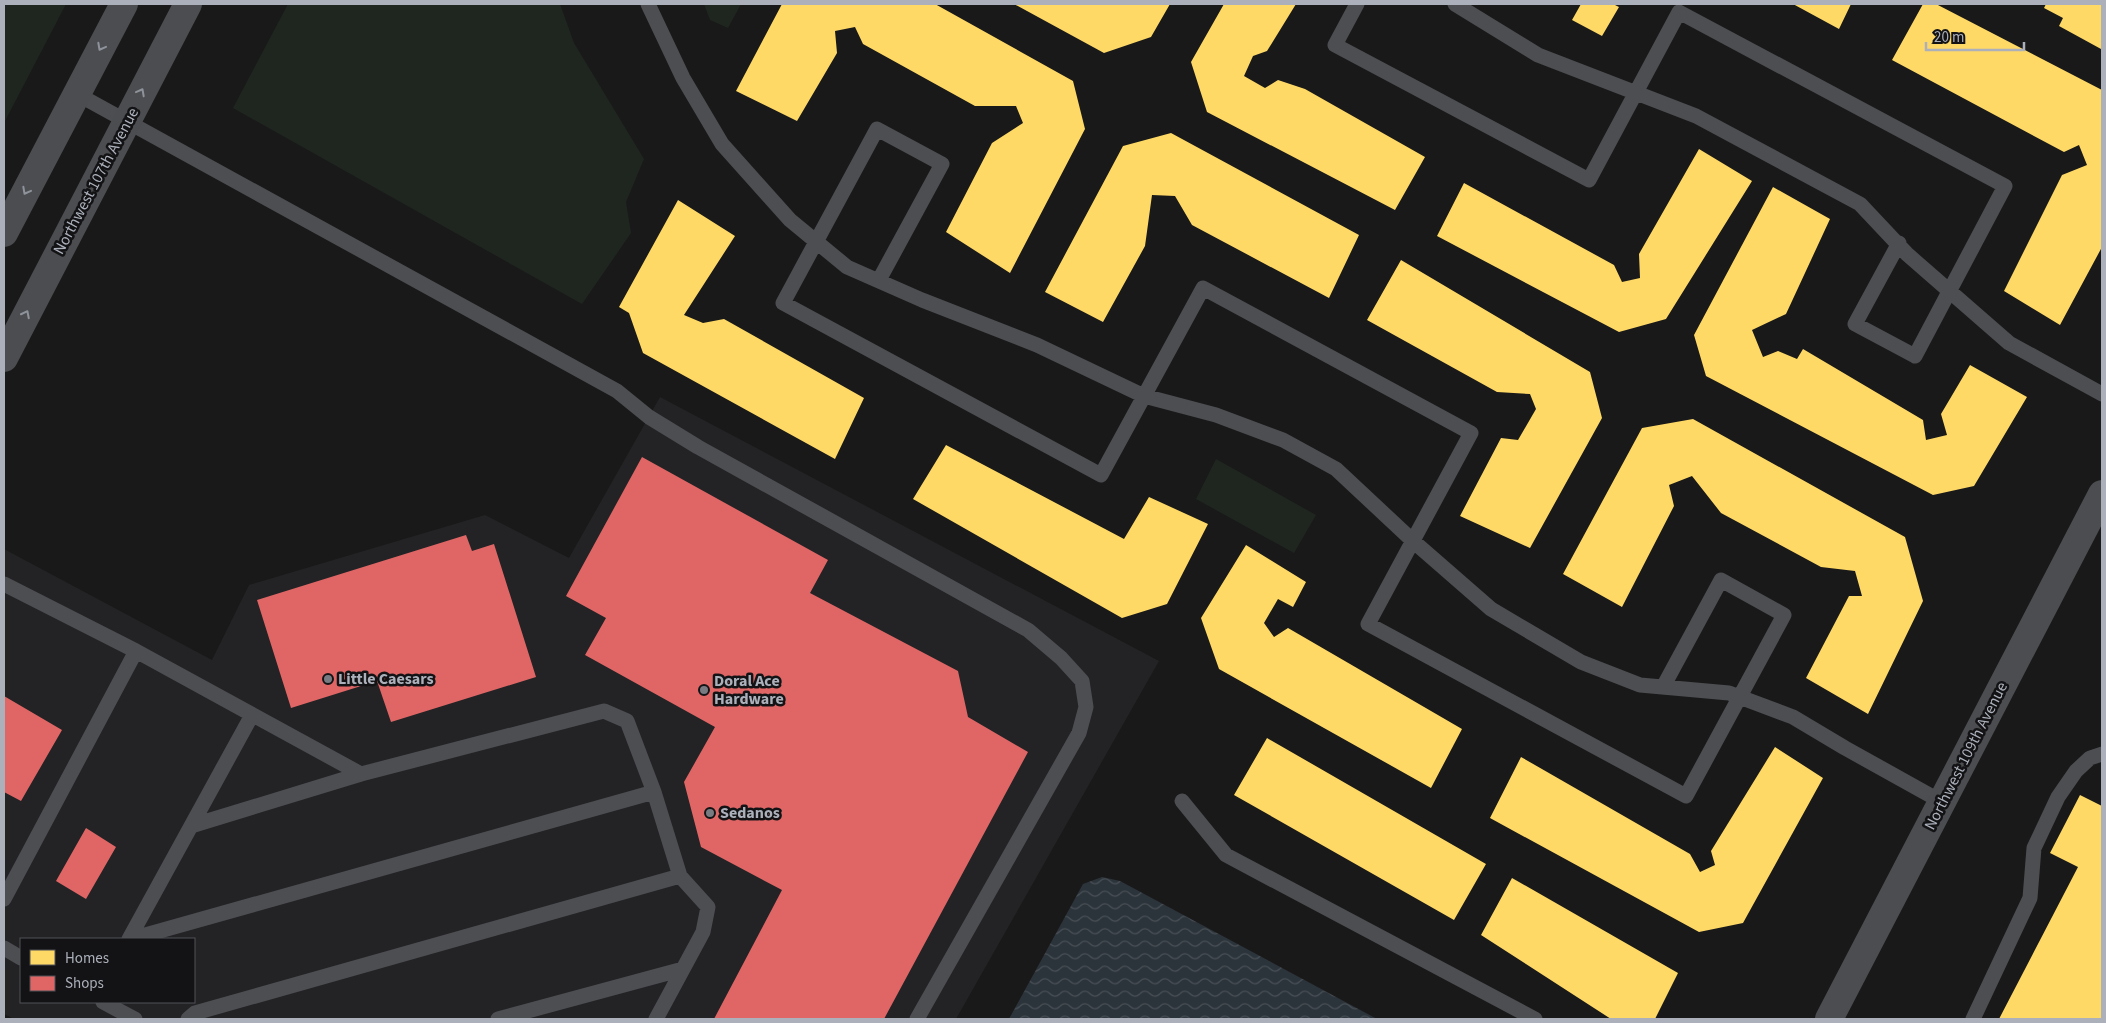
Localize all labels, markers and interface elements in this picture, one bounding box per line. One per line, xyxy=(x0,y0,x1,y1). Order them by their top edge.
scale bar xyxy=(1926,20,2024,52)
text: 20 m xyxy=(1934,27,1964,48)
one-way arrow xyxy=(97,42,107,51)
one-way arrow xyxy=(135,89,145,98)
street label: Northwest 107th Avenue xyxy=(48,104,144,258)
one-way arrow xyxy=(22,186,32,195)
one-way arrow xyxy=(20,310,30,319)
place label: Little Caesars xyxy=(338,668,434,690)
place label: Doral Ace Hardware xyxy=(714,670,784,710)
marker: Little Caesars xyxy=(322,673,334,685)
street label: Northwest 109th Avenue xyxy=(1919,678,2013,834)
marker: Doral Ace Hardware xyxy=(698,684,710,696)
place label: Sedanos xyxy=(720,802,780,824)
marker: Sedanos xyxy=(704,807,716,819)
legend xyxy=(20,938,195,1003)
text: Homes xyxy=(65,948,109,969)
text: Shops xyxy=(65,973,104,994)

